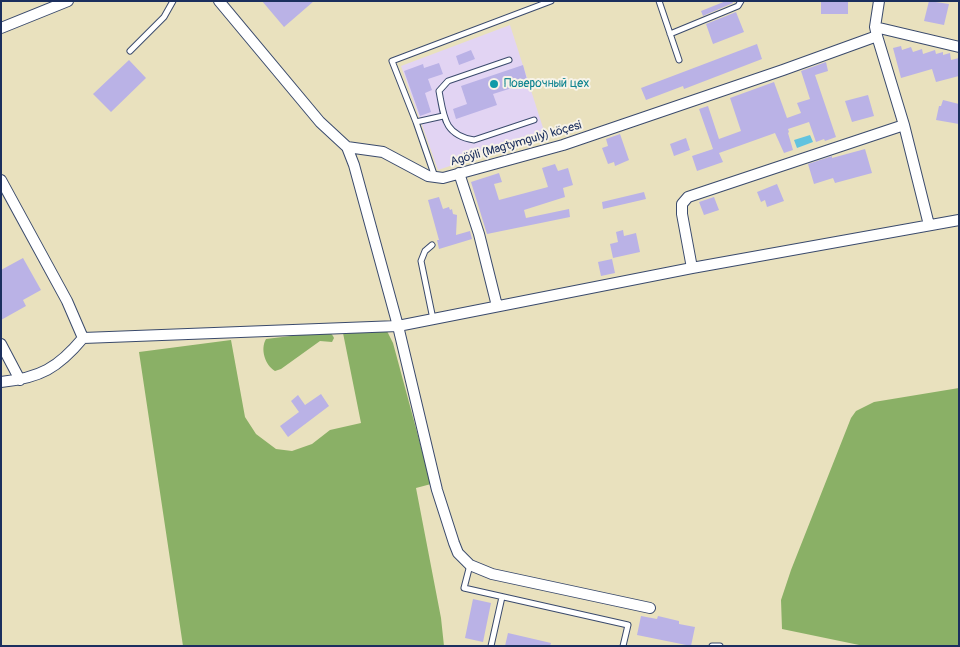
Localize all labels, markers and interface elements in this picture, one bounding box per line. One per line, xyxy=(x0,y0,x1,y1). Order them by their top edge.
place label: Поверочный цех xyxy=(504,77,589,91)
marker: Поверочный цех xyxy=(488,78,500,90)
street label: Agöýli (Magtymguly) köçesi xyxy=(449,118,583,170)

